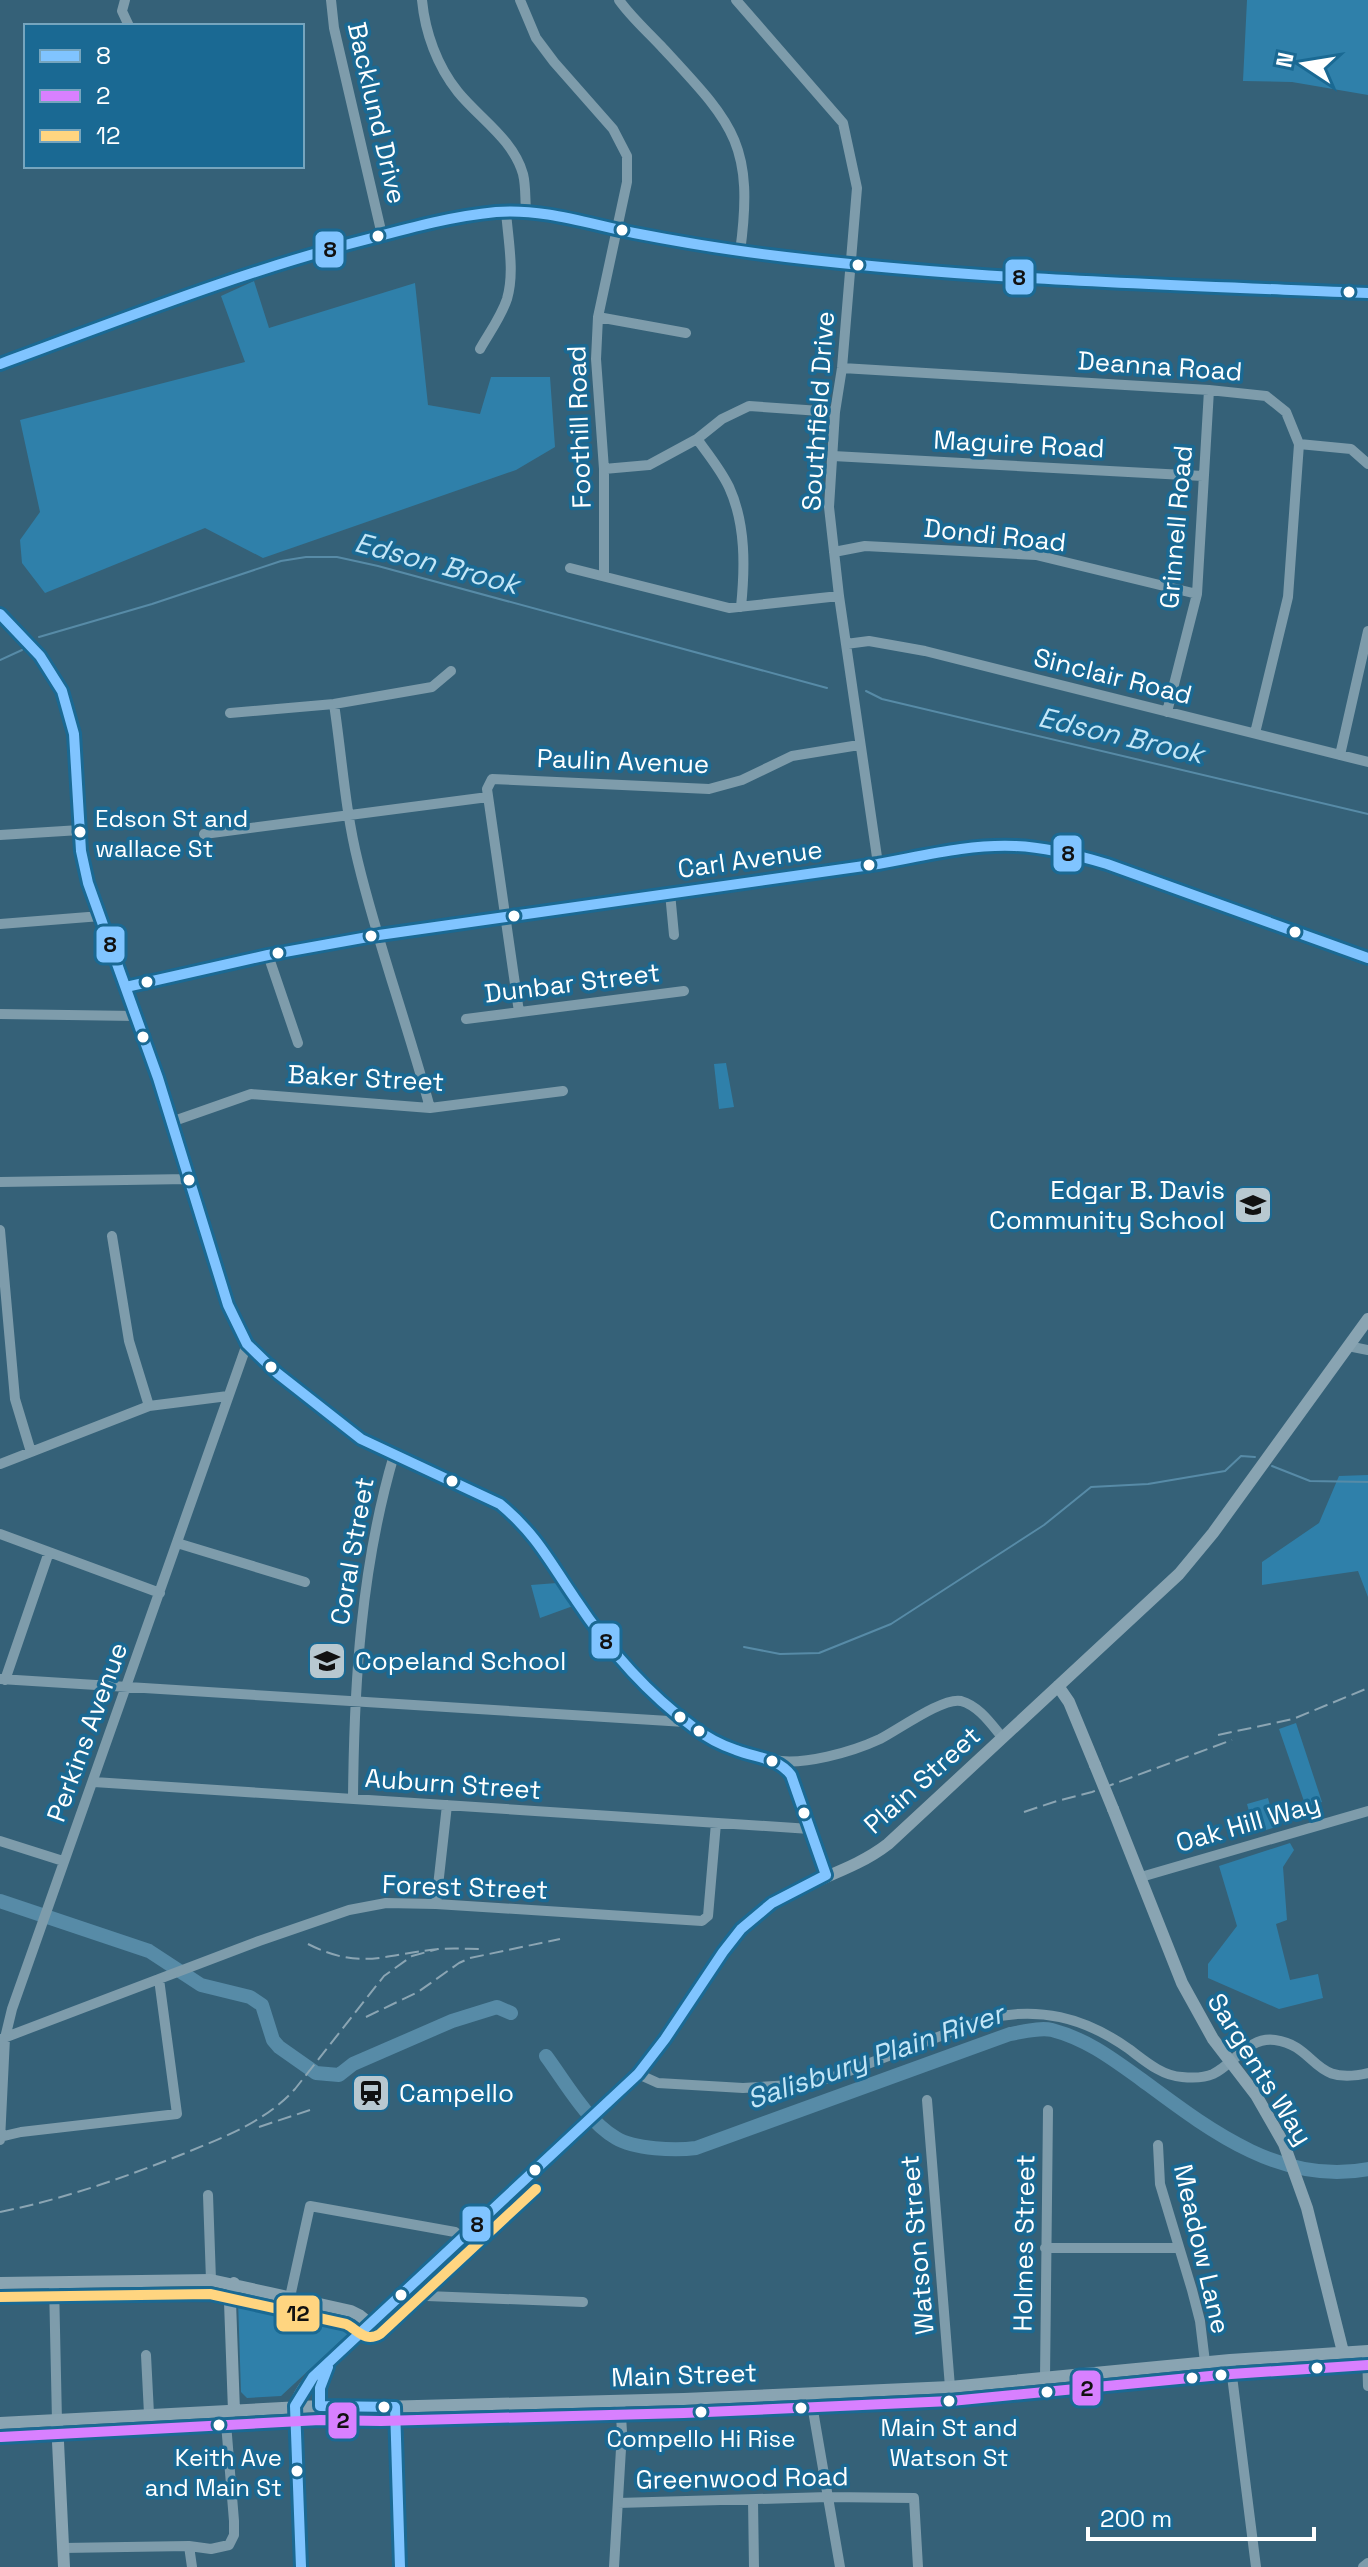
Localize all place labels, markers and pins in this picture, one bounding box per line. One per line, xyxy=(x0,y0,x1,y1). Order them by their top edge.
unlabelled marker xyxy=(614,222,630,238)
unlabelled marker xyxy=(370,228,386,244)
unlabelled marker xyxy=(850,257,866,273)
unlabelled marker xyxy=(1341,284,1357,300)
place label: Edson St and wallace St xyxy=(95,803,248,864)
marker: Edson St and wallace St xyxy=(72,824,88,840)
unlabelled marker xyxy=(861,857,877,873)
unlabelled marker xyxy=(506,908,522,924)
unlabelled marker xyxy=(1287,924,1303,940)
unlabelled marker xyxy=(363,928,379,944)
unlabelled marker xyxy=(270,945,286,961)
unlabelled marker xyxy=(139,974,155,990)
unlabelled marker xyxy=(135,1029,151,1045)
unlabelled marker xyxy=(181,1172,197,1188)
place label: Edgar B. Davis Community School xyxy=(989,1173,1225,1237)
school or university icon: Edgar B. Davis Community School xyxy=(1232,1184,1274,1226)
unlabelled marker xyxy=(263,1359,279,1375)
unlabelled marker xyxy=(444,1473,460,1489)
school or university icon: Copeland School xyxy=(306,1640,348,1682)
place label: Copeland School xyxy=(355,1644,567,1678)
unlabelled marker xyxy=(672,1709,688,1725)
unlabelled marker xyxy=(691,1723,707,1739)
unlabelled marker xyxy=(764,1753,780,1769)
unlabelled marker xyxy=(796,1805,812,1821)
station icon: Campello xyxy=(350,2072,392,2114)
place label: Campello xyxy=(399,2076,514,2110)
unlabelled marker xyxy=(527,2162,543,2178)
unlabelled marker xyxy=(393,2287,409,2303)
unlabelled marker xyxy=(1309,2360,1325,2376)
unlabelled marker xyxy=(1213,2367,1229,2383)
unlabelled marker xyxy=(1184,2370,1200,2386)
unlabelled marker xyxy=(1039,2384,1055,2400)
marker: Main St and Watson St xyxy=(941,2393,957,2409)
unlabelled marker xyxy=(376,2399,392,2415)
unlabelled marker xyxy=(793,2400,809,2416)
marker: Compello Hi Rise xyxy=(693,2404,709,2420)
place label: Main St and Watson St xyxy=(880,2412,1018,2473)
unlabelled marker xyxy=(211,2417,227,2433)
place label: Compello Hi Rise xyxy=(607,2423,795,2454)
place label: Keith Ave and Main St xyxy=(145,2442,282,2503)
marker: Keith Ave and Main St xyxy=(289,2463,305,2479)

